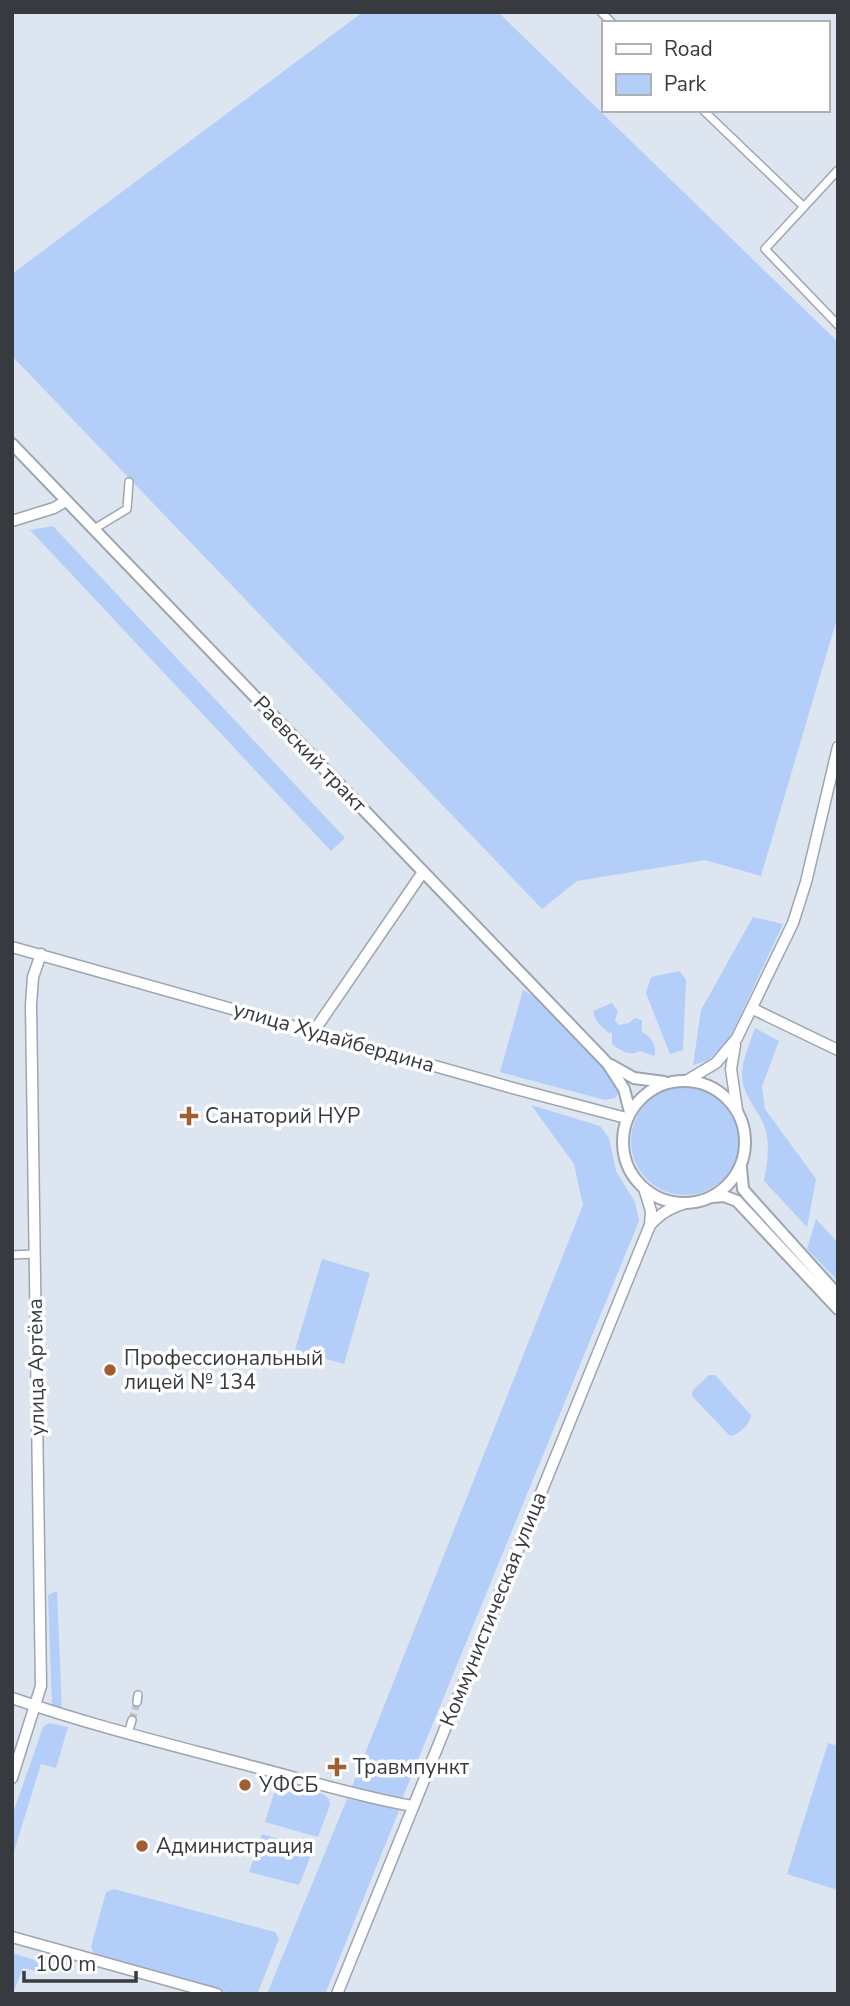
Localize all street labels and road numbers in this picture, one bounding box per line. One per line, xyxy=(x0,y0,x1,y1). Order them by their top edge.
street label: Раевский тракт xyxy=(247,690,373,819)
street label: улица Худайбердина xyxy=(230,995,438,1079)
street label: улица Артёма xyxy=(21,1298,51,1436)
street label: Коммунистическая улица xyxy=(433,1488,553,1730)

